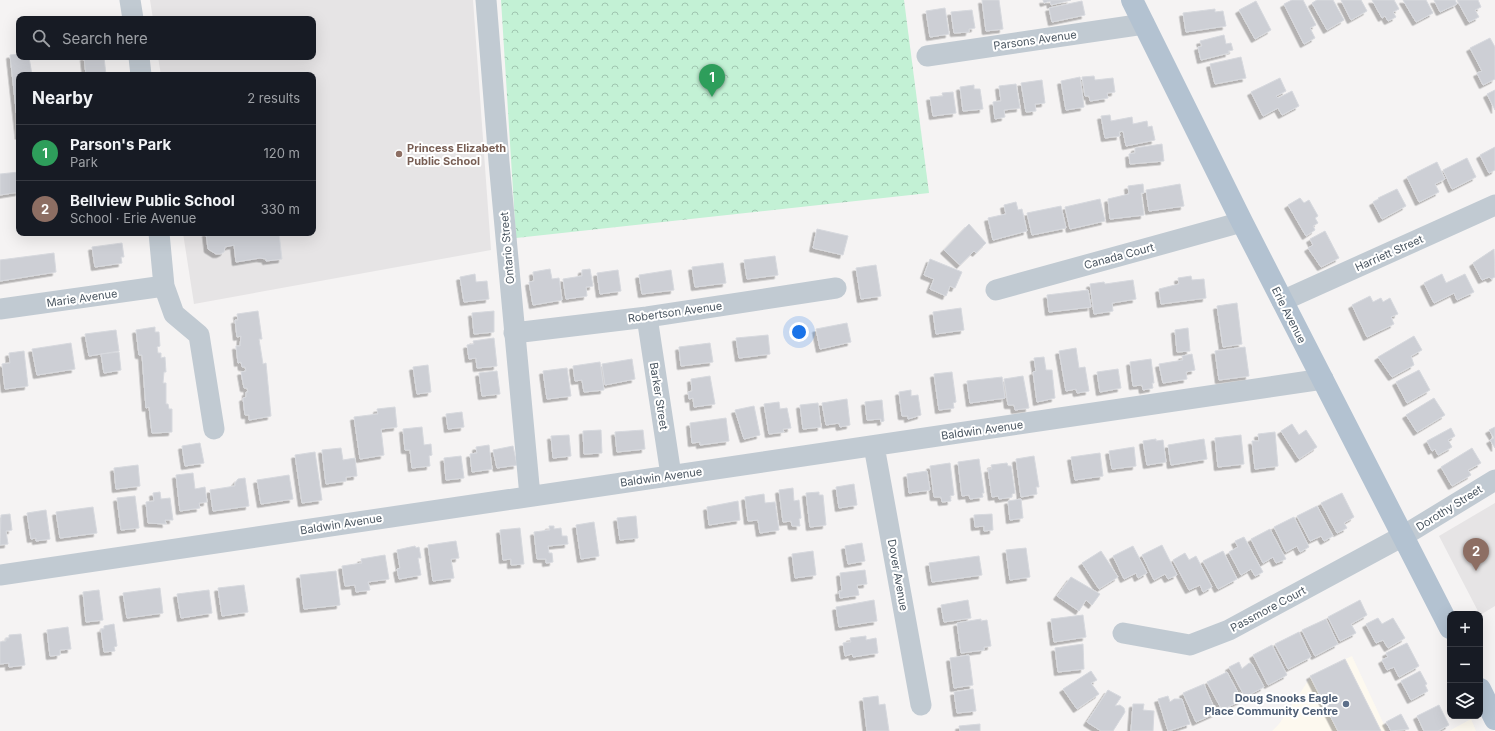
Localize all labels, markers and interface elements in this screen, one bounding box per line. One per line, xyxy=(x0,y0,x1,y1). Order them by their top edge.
search box xyxy=(16,16,316,60)
icon: search xyxy=(30,27,52,49)
street label: Parsons Avenue xyxy=(993,27,1077,53)
text: Search here xyxy=(62,29,148,48)
pin: 1 xyxy=(699,64,725,97)
text: Nearby xyxy=(32,88,93,108)
text: 2 results xyxy=(247,90,300,106)
text: Parson's Park xyxy=(70,135,171,154)
place label: Princess Elizabeth Public School xyxy=(407,141,506,168)
text: 1 xyxy=(42,145,48,161)
text: 120 m xyxy=(264,145,300,161)
marker: Princess Elizabeth Public School xyxy=(394,149,404,159)
text: Park xyxy=(70,154,98,170)
text: Bellview Public School xyxy=(70,191,235,210)
text: 2 xyxy=(41,201,49,217)
text: 330 m xyxy=(261,201,300,217)
text: School · Erie Avenue xyxy=(70,210,196,226)
street label: Ontario Street xyxy=(497,211,517,285)
street label: Harriett Street xyxy=(1353,232,1426,274)
street label: Canada Court xyxy=(1082,240,1156,272)
street label: Erie Avenue xyxy=(1269,284,1309,346)
street label: Marie Avenue xyxy=(46,286,118,310)
street label: Robertson Avenue xyxy=(627,298,723,326)
your location xyxy=(789,322,809,342)
street label: Barker Street xyxy=(647,361,671,431)
street label: Baldwin Avenue xyxy=(940,417,1024,443)
street label: Baldwin Avenue xyxy=(619,464,703,490)
street label: Dorothy Street xyxy=(1413,482,1485,534)
street label: Baldwin Avenue xyxy=(299,511,383,537)
street label: Dover Avenue xyxy=(885,538,911,612)
pin: 2 xyxy=(1463,538,1489,571)
street label: Passmore Court xyxy=(1228,583,1309,635)
map controls xyxy=(1447,611,1483,719)
button: + xyxy=(1447,611,1483,647)
button: − xyxy=(1447,647,1483,683)
button: layers xyxy=(1447,683,1483,719)
place label: Doug Snooks Eagle Place Community Centre xyxy=(1204,691,1338,718)
marker: Doug Snooks Eagle Place Community Centre xyxy=(1341,699,1351,709)

